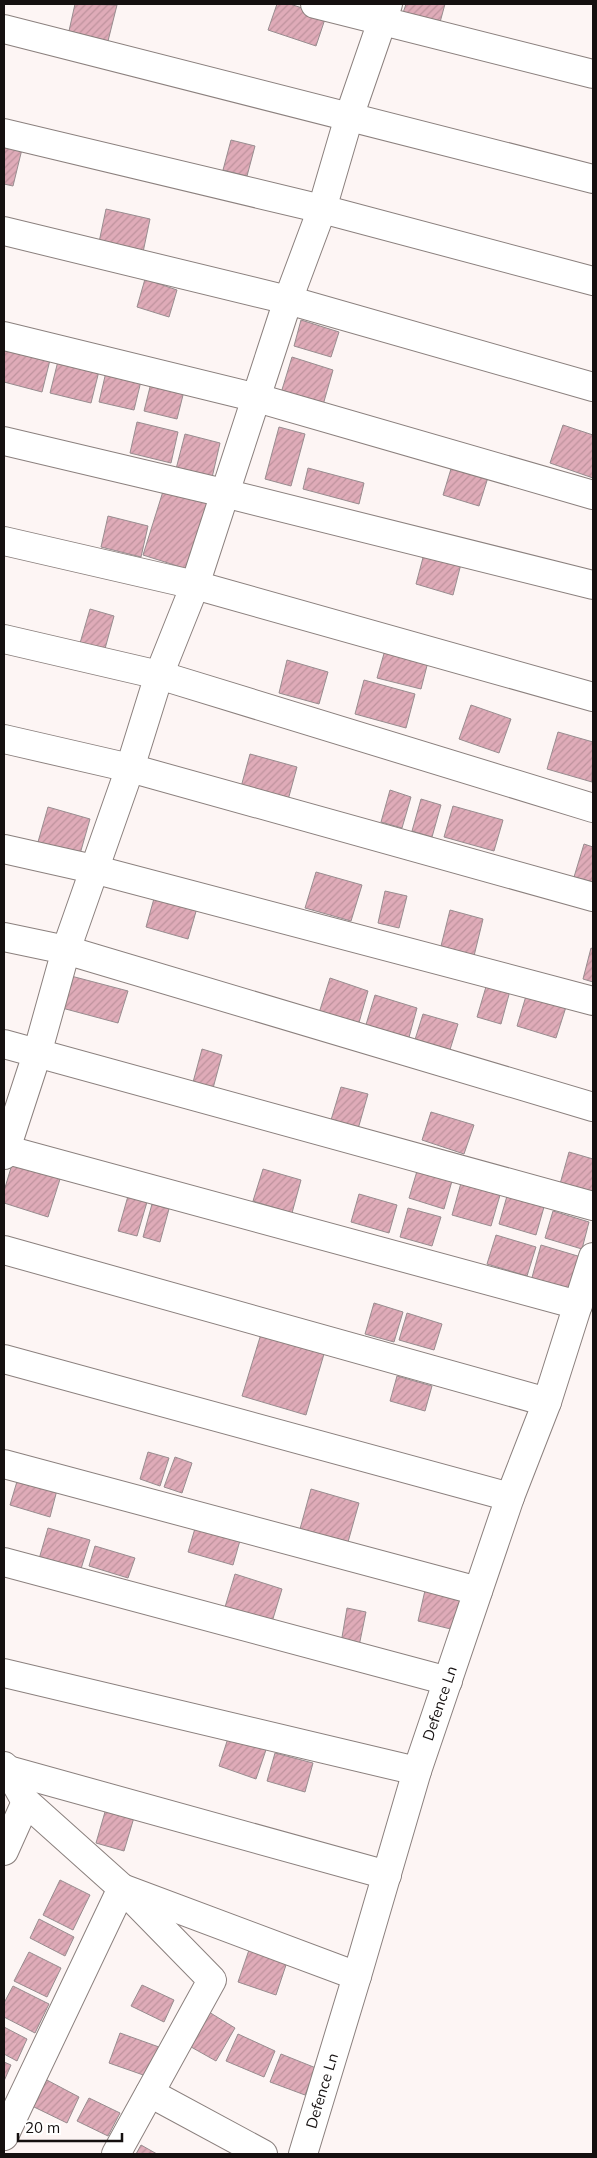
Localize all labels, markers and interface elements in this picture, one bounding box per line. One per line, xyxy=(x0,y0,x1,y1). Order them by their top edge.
street label: Defence Ln xyxy=(418,1663,461,1743)
street label: Defence Ln xyxy=(301,2051,342,2131)
scale bar xyxy=(18,2110,121,2142)
text: 20 m xyxy=(25,2118,60,2137)

